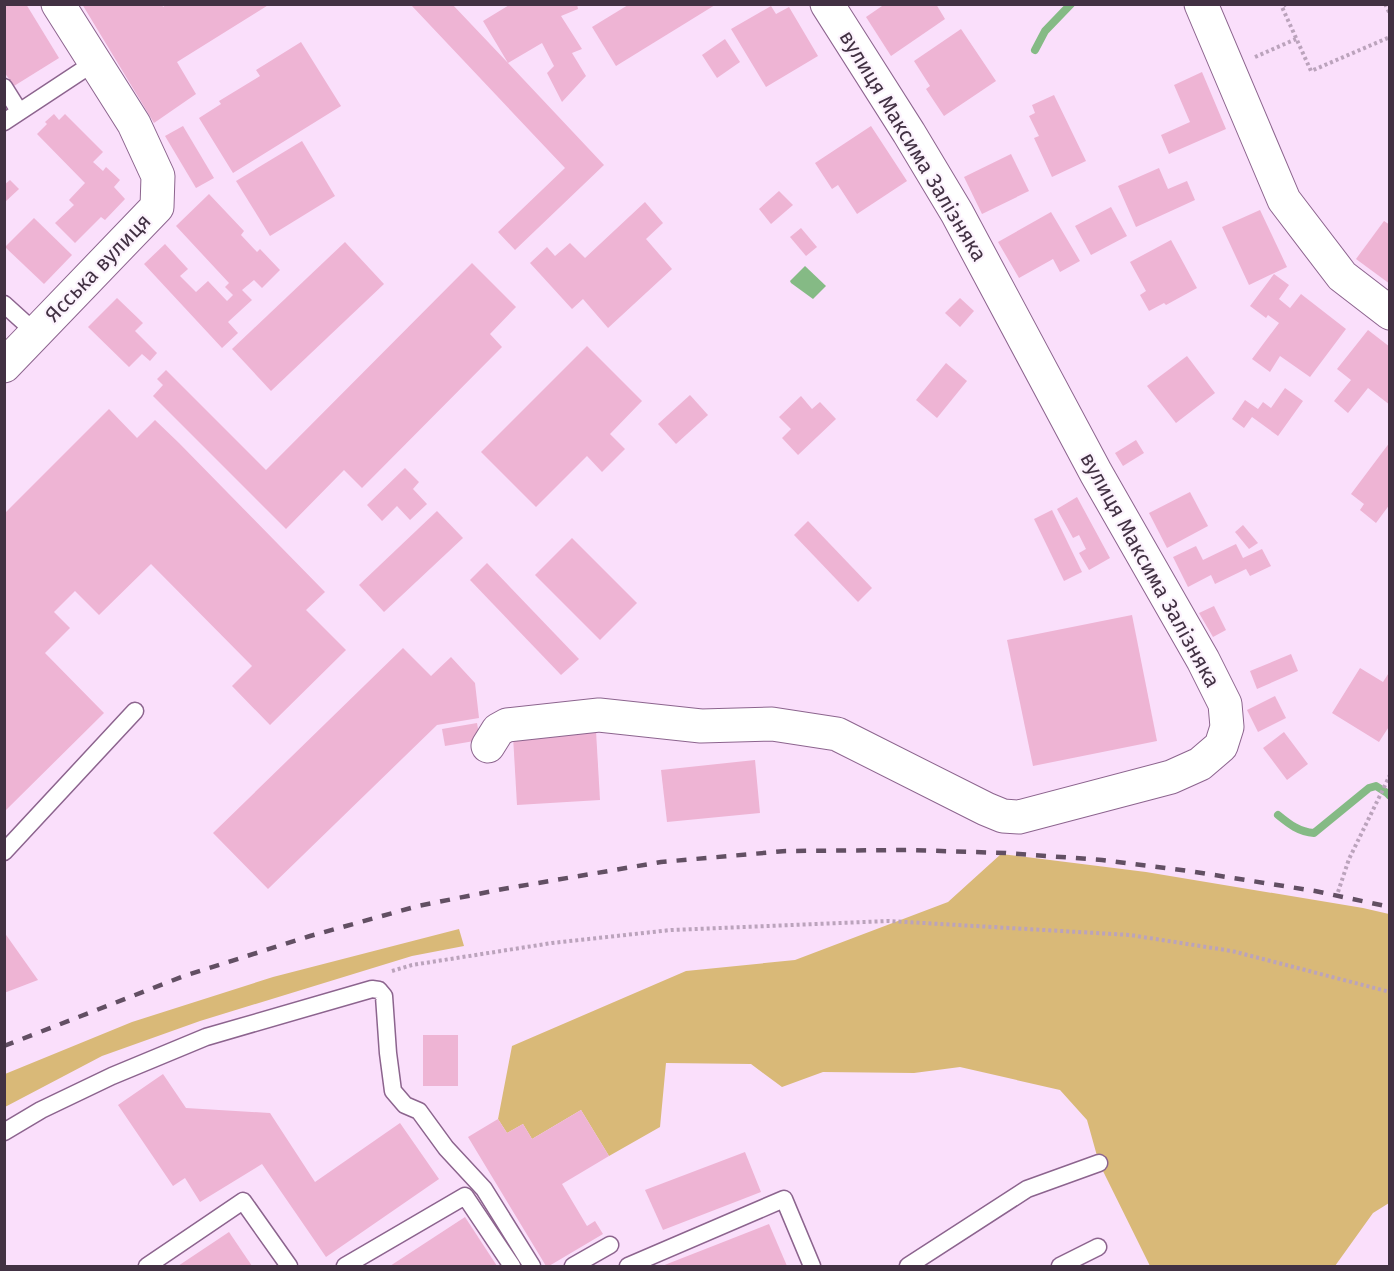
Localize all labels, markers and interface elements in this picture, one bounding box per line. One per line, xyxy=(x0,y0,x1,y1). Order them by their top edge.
street label: вулиця Максима Залізняка xyxy=(834,26,992,266)
street label: Ясська вулиця xyxy=(40,208,156,328)
street label: вулиця Максима Залізняка xyxy=(1074,448,1226,692)

